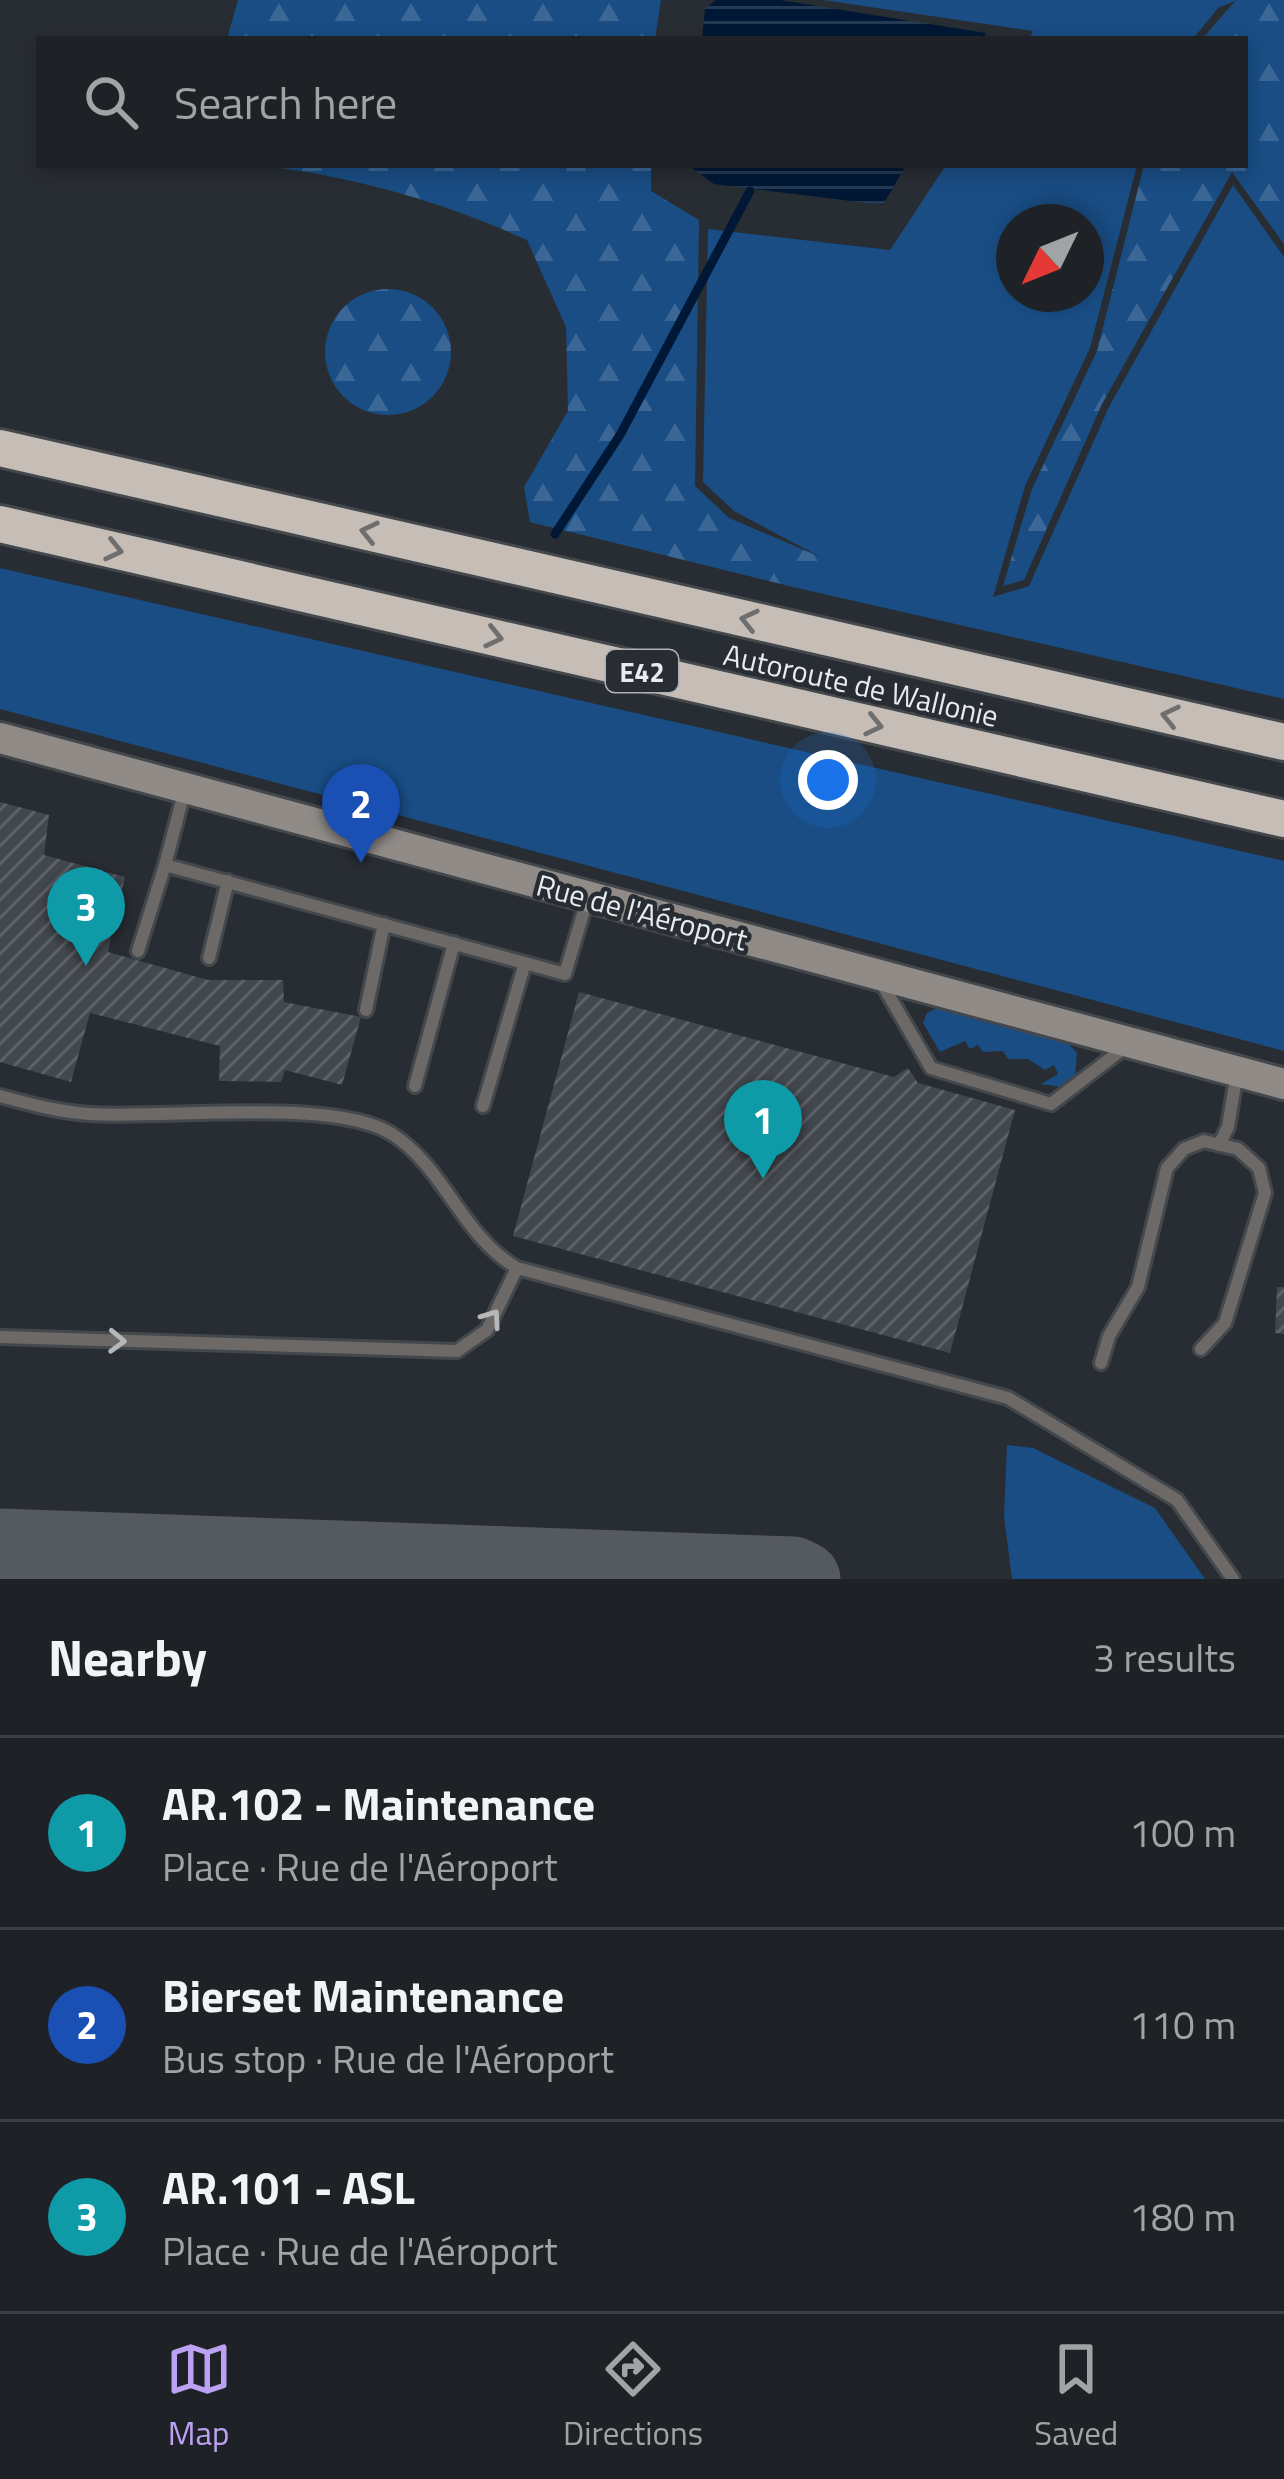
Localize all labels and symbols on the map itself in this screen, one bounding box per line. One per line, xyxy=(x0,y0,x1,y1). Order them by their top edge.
north arrow xyxy=(996,204,1104,312)
one-way arrow xyxy=(359,521,379,546)
one-way arrow xyxy=(103,536,124,561)
one-way arrow xyxy=(739,608,759,633)
one-way arrow xyxy=(484,624,504,649)
street label: Autoroute de Wallonie xyxy=(719,631,1003,739)
road number: E42 xyxy=(606,650,678,692)
one-way arrow xyxy=(1160,705,1180,730)
one-way arrow xyxy=(864,711,884,736)
your location xyxy=(798,750,858,810)
pin: 2 xyxy=(322,764,400,863)
street label: Rue de l'Aéroport xyxy=(531,862,753,962)
pin: 3 xyxy=(47,867,125,966)
pin: 1 xyxy=(724,1080,802,1179)
one-way arrow xyxy=(478,1309,500,1331)
one-way arrow xyxy=(108,1328,127,1354)

